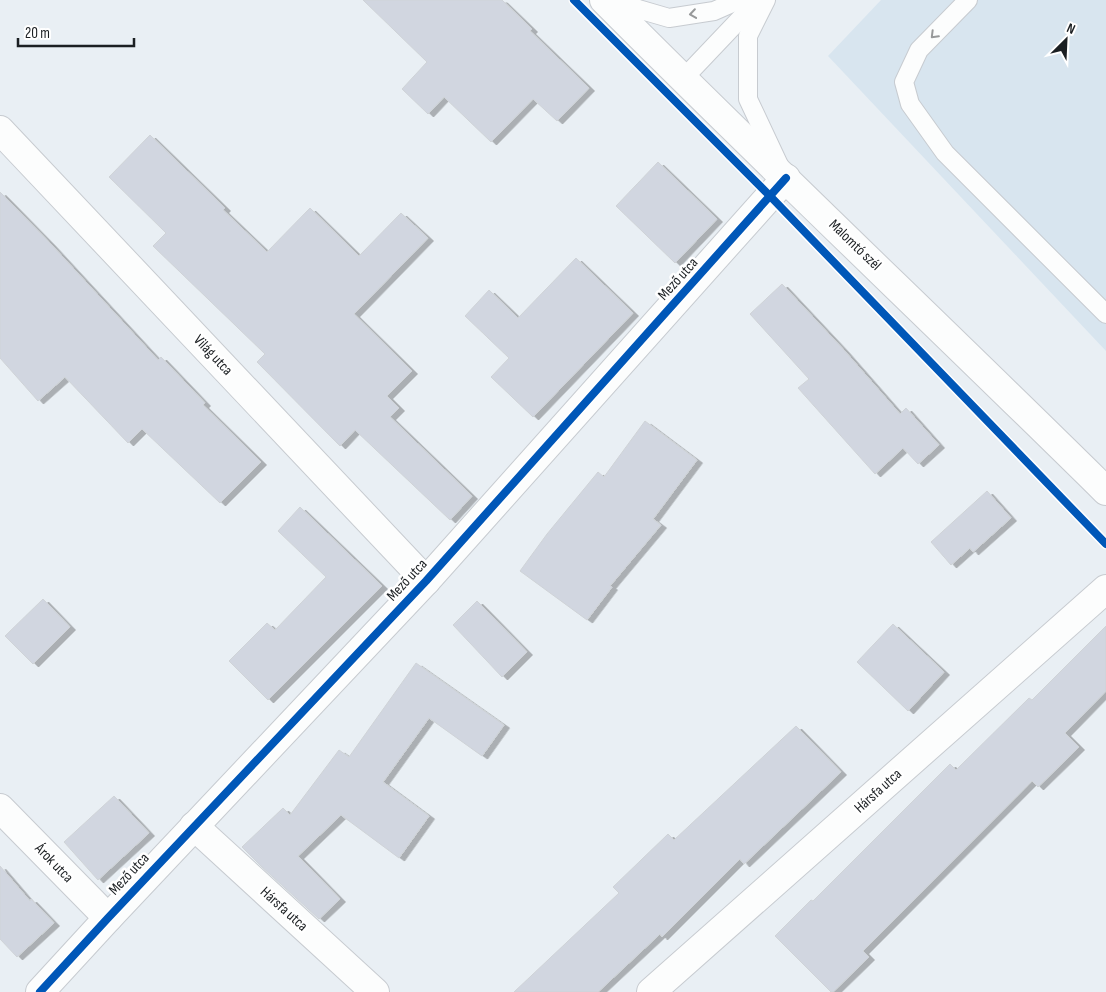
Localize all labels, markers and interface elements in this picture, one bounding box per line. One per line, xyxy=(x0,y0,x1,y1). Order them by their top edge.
one-way arrow xyxy=(688,9,697,19)
scale bar xyxy=(18,15,134,47)
north arrow xyxy=(1041,15,1091,65)
text: N xyxy=(1064,19,1078,38)
text: 20 m xyxy=(25,24,50,43)
one-way arrow xyxy=(931,29,940,38)
street label: Malomtó szél xyxy=(825,215,885,275)
street label: Mező utca xyxy=(654,254,702,304)
street label: Világ utca xyxy=(189,331,237,379)
street label: Mező utca xyxy=(383,555,432,605)
street label: Hársfa utca xyxy=(850,765,906,817)
street label: Árok utca xyxy=(30,839,77,887)
street label: Mező utca xyxy=(105,849,154,899)
street label: Hársfa utca xyxy=(256,883,312,935)

